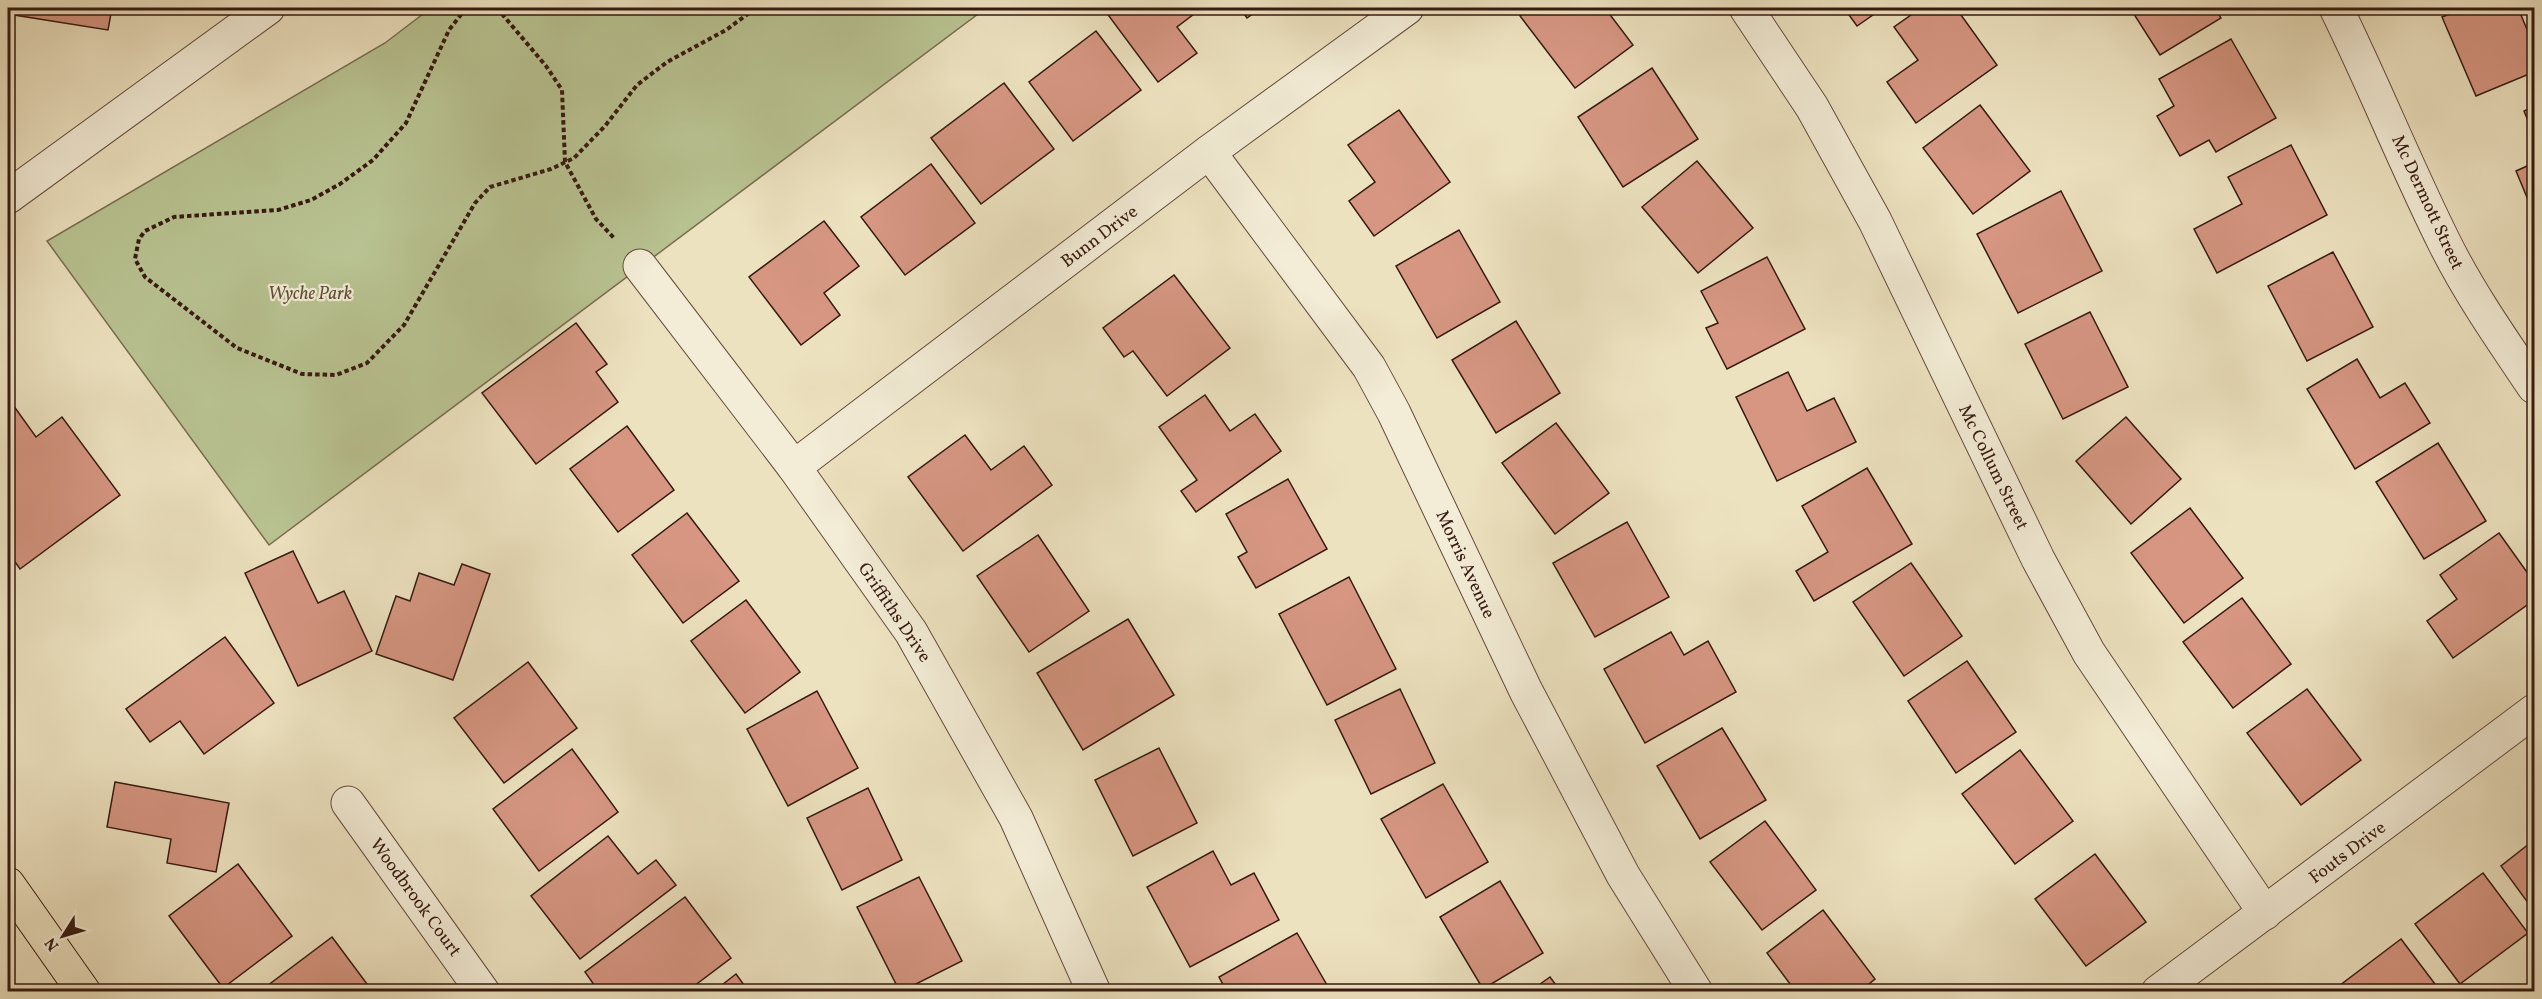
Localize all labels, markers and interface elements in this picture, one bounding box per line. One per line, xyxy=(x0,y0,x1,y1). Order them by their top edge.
street label: Mc Dermott Street xyxy=(2384,131,2469,274)
street label: Bunn Drive xyxy=(1056,200,1144,274)
park label: Wyche Park xyxy=(268,282,352,307)
street label: Mc Collum Street xyxy=(1951,401,2034,535)
street label: Morris Avenue xyxy=(1429,506,1501,623)
street label: Griffiths Drive xyxy=(851,558,936,668)
street label: Fouts Drive xyxy=(2304,816,2392,890)
street label: Woodbrook Court xyxy=(363,833,466,962)
north arrow xyxy=(33,906,93,966)
text: N xyxy=(40,932,65,955)

